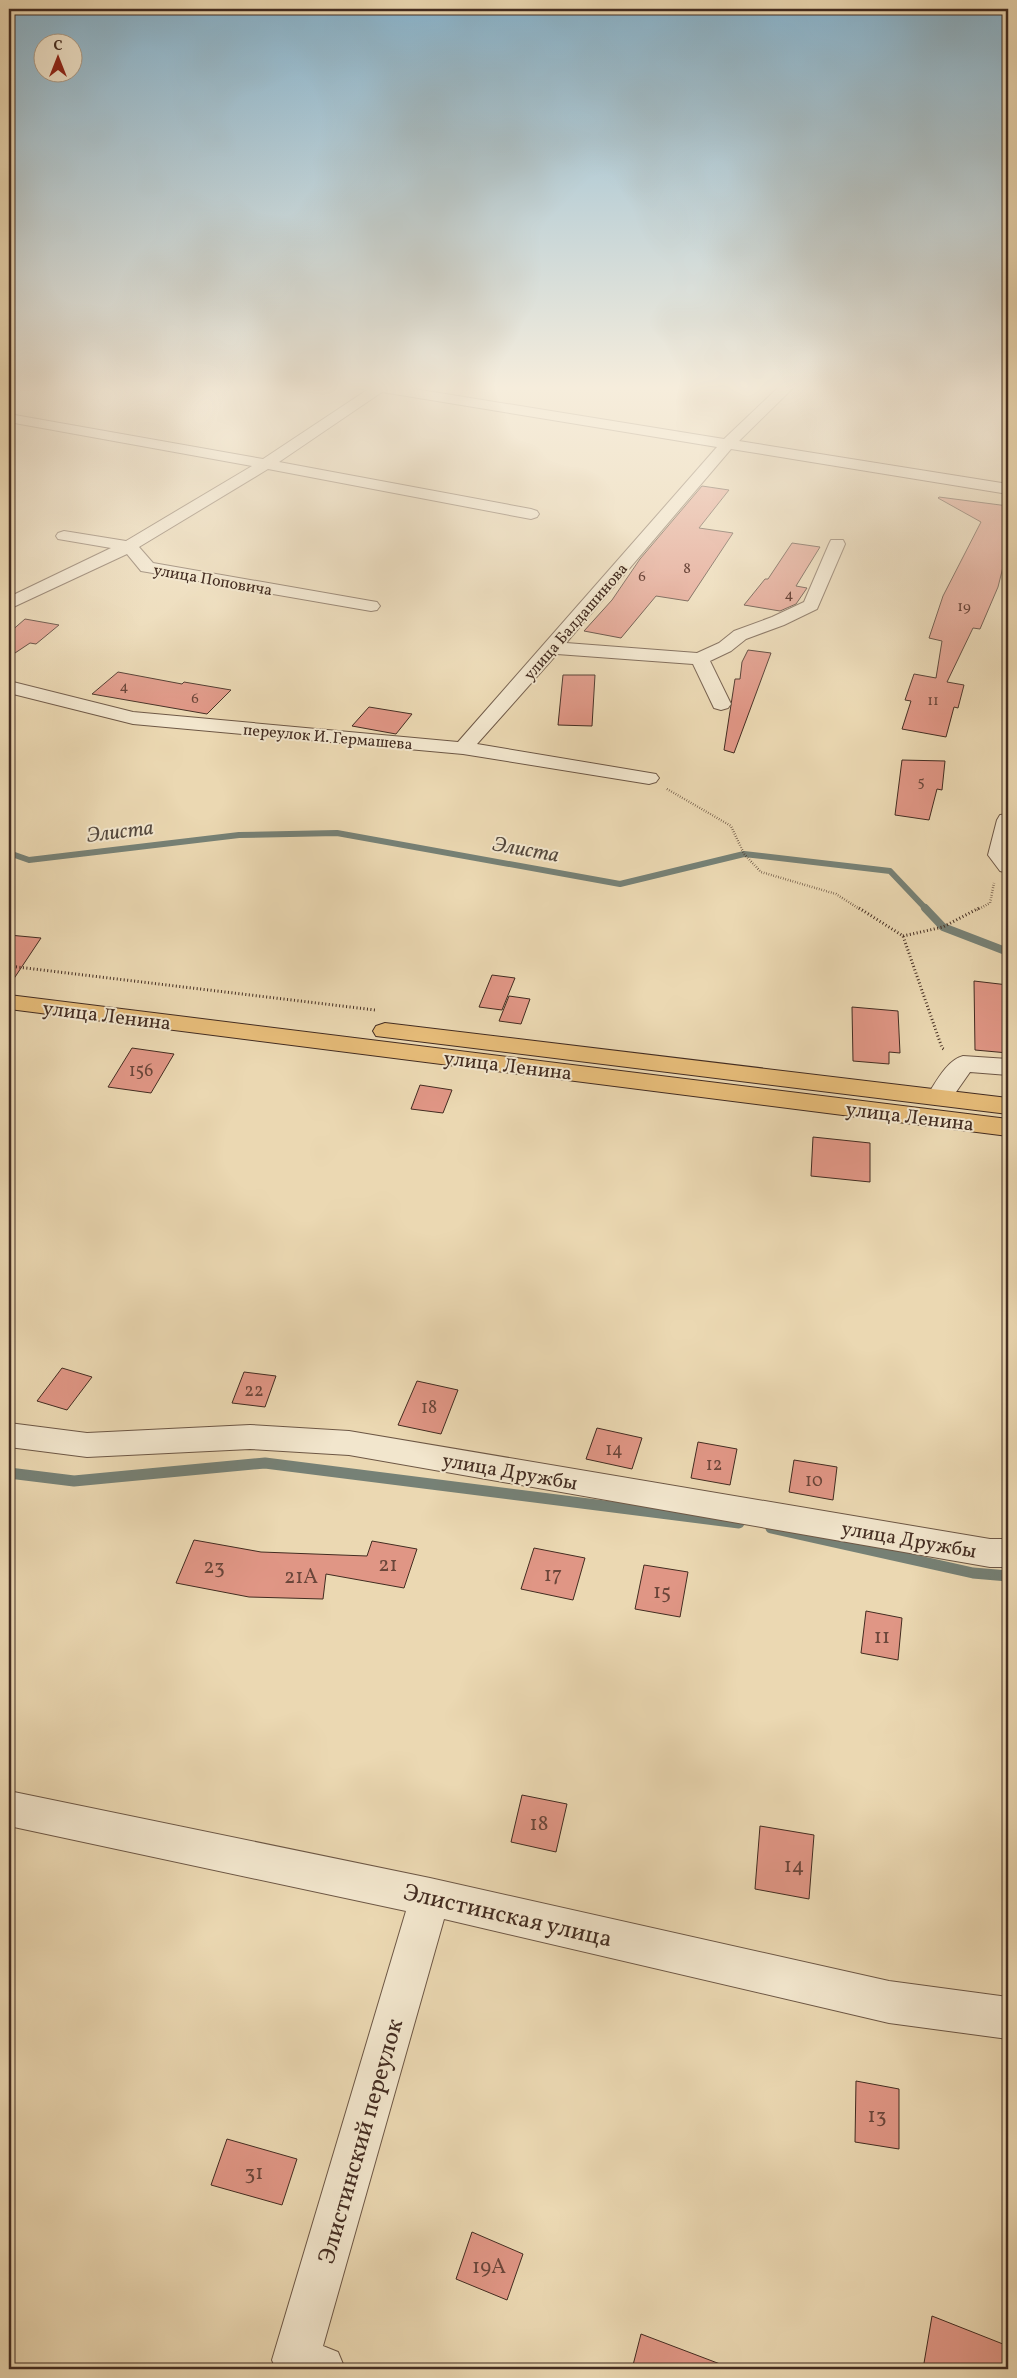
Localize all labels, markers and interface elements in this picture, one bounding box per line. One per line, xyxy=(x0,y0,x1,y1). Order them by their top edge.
north arrow xyxy=(32,32,82,82)
text: С xyxy=(53,37,63,56)
street label: улица Балдашинова xyxy=(519,559,634,686)
house number: 8 xyxy=(683,559,691,580)
street label: улица Поповича xyxy=(151,560,274,602)
house number: 6 xyxy=(638,567,646,588)
house number: 4 xyxy=(785,585,794,606)
house number: 19 xyxy=(957,597,971,618)
house number: 4 xyxy=(120,677,129,698)
house number: 6 xyxy=(191,689,199,710)
house number: 11 xyxy=(927,691,939,712)
street label: переулок И. Гермашева xyxy=(242,720,413,756)
house number: 5 xyxy=(917,772,925,793)
water label: Элиста xyxy=(85,814,155,851)
water label: Элиста xyxy=(490,830,561,871)
street label: улица Ленина xyxy=(41,995,173,1039)
street label: улица Ленина xyxy=(442,1045,574,1089)
house number: 156 xyxy=(129,1059,153,1084)
street label: улица Ленина xyxy=(844,1096,976,1140)
house number: 22 xyxy=(244,1379,264,1404)
house number: 18 xyxy=(421,1396,437,1421)
house number: 14 xyxy=(605,1438,623,1463)
street label: улица Дружбы xyxy=(440,1447,579,1499)
house number: 12 xyxy=(706,1453,722,1478)
house number: 10 xyxy=(805,1469,823,1494)
street label: улица Дружбы xyxy=(839,1515,978,1567)
house number: 21 xyxy=(378,1551,398,1580)
house number: 23 xyxy=(203,1553,225,1582)
house number: 17 xyxy=(544,1561,562,1590)
house number: 21А xyxy=(284,1563,318,1592)
house number: 15 xyxy=(653,1578,671,1607)
house number: 11 xyxy=(874,1623,890,1652)
house number: 18 xyxy=(530,1810,548,1839)
house number: 14 xyxy=(784,1852,804,1881)
street label: Элистинская улица xyxy=(400,1876,615,1958)
street label: Элистинский переулок xyxy=(311,2015,413,2268)
house number: 13 xyxy=(868,2102,886,2131)
house number: 31 xyxy=(245,2159,263,2188)
house number: 19А xyxy=(472,2253,506,2282)

